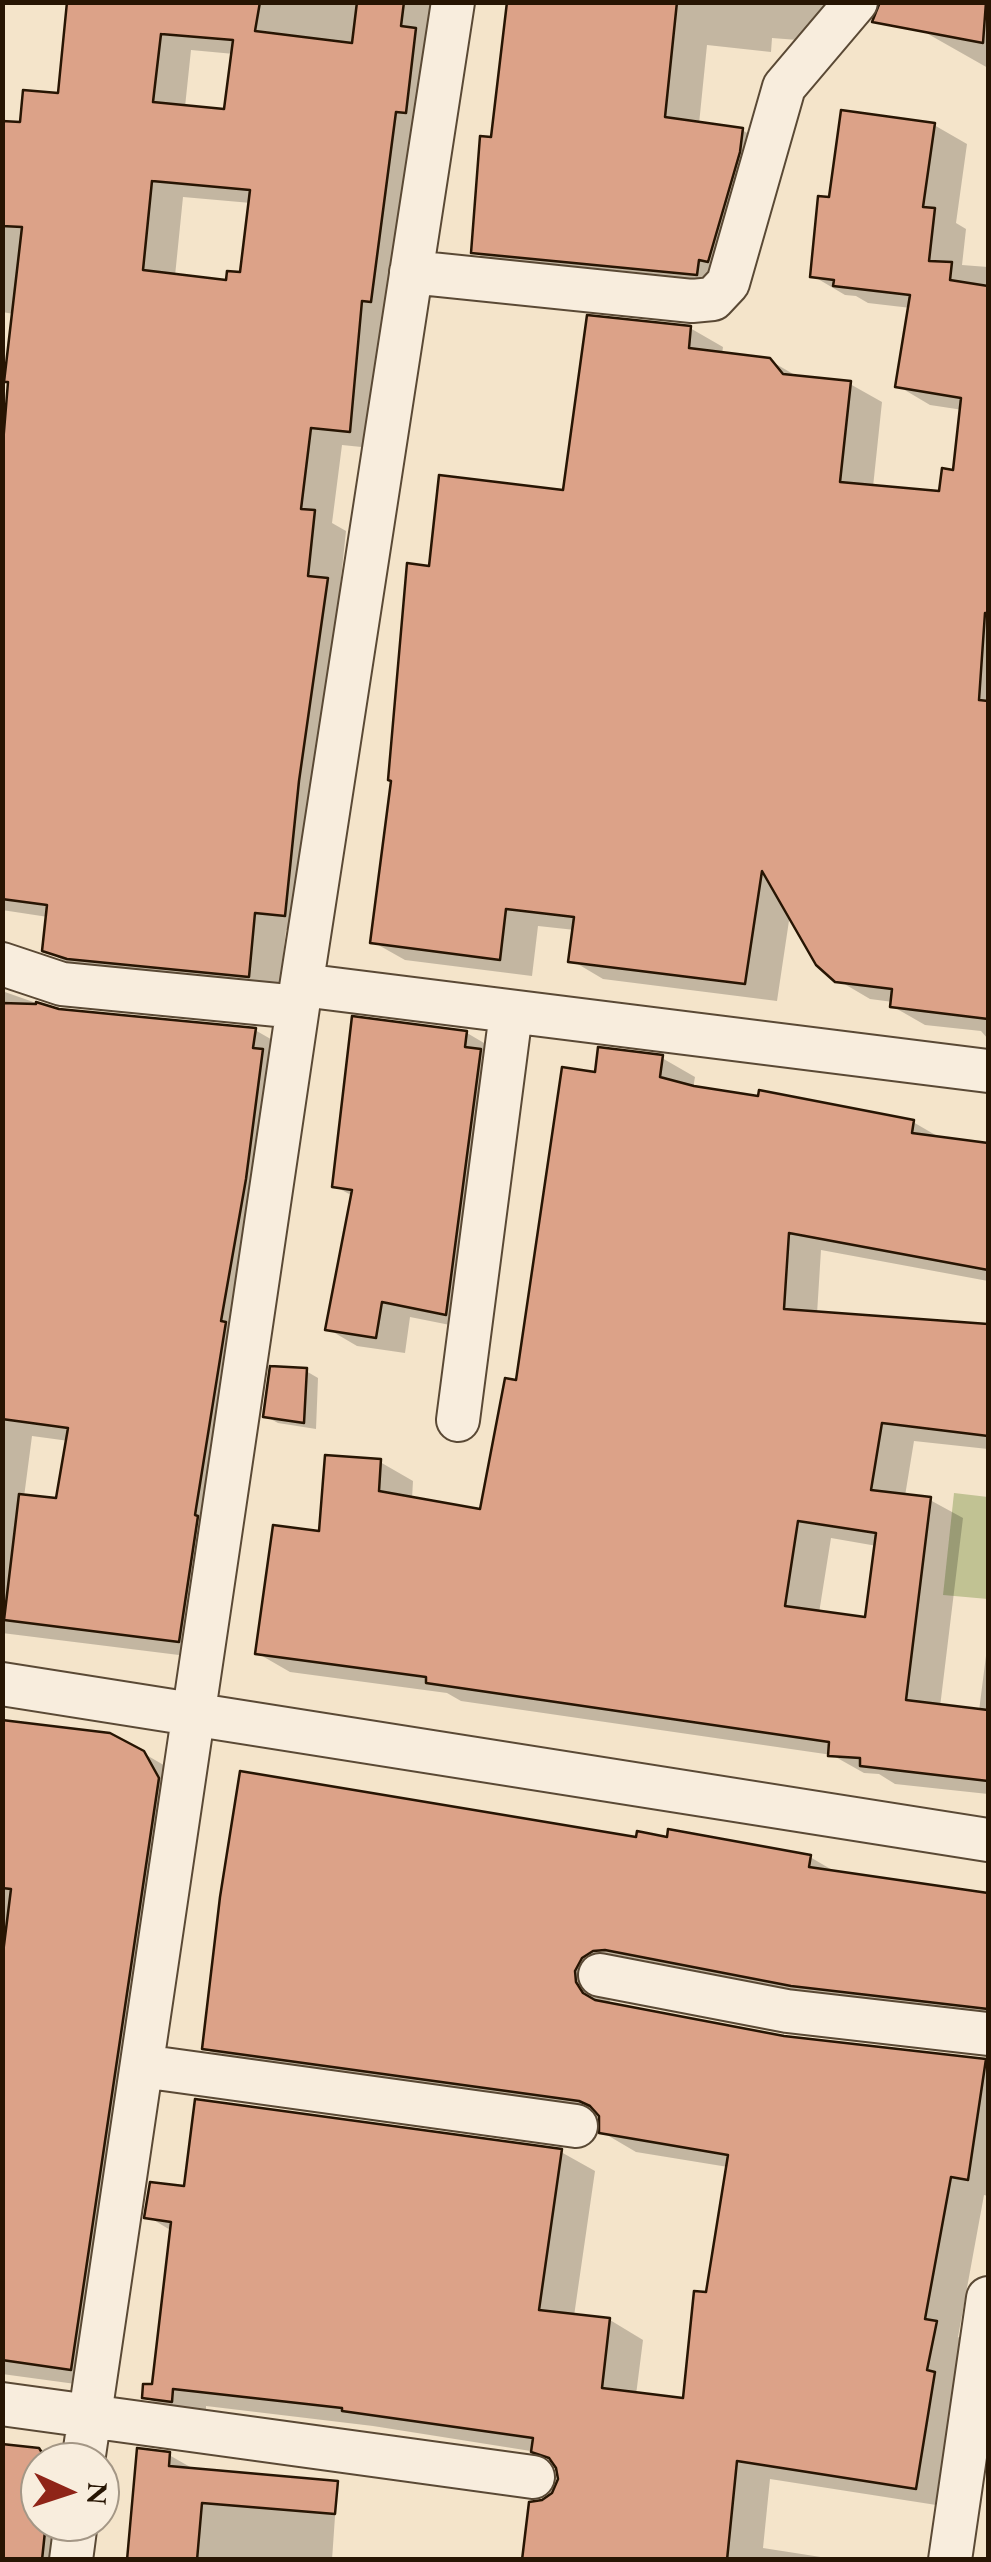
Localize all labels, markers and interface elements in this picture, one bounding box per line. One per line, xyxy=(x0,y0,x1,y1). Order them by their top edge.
north arrow xyxy=(20,2442,120,2542)
text: N xyxy=(79,2481,117,2506)

